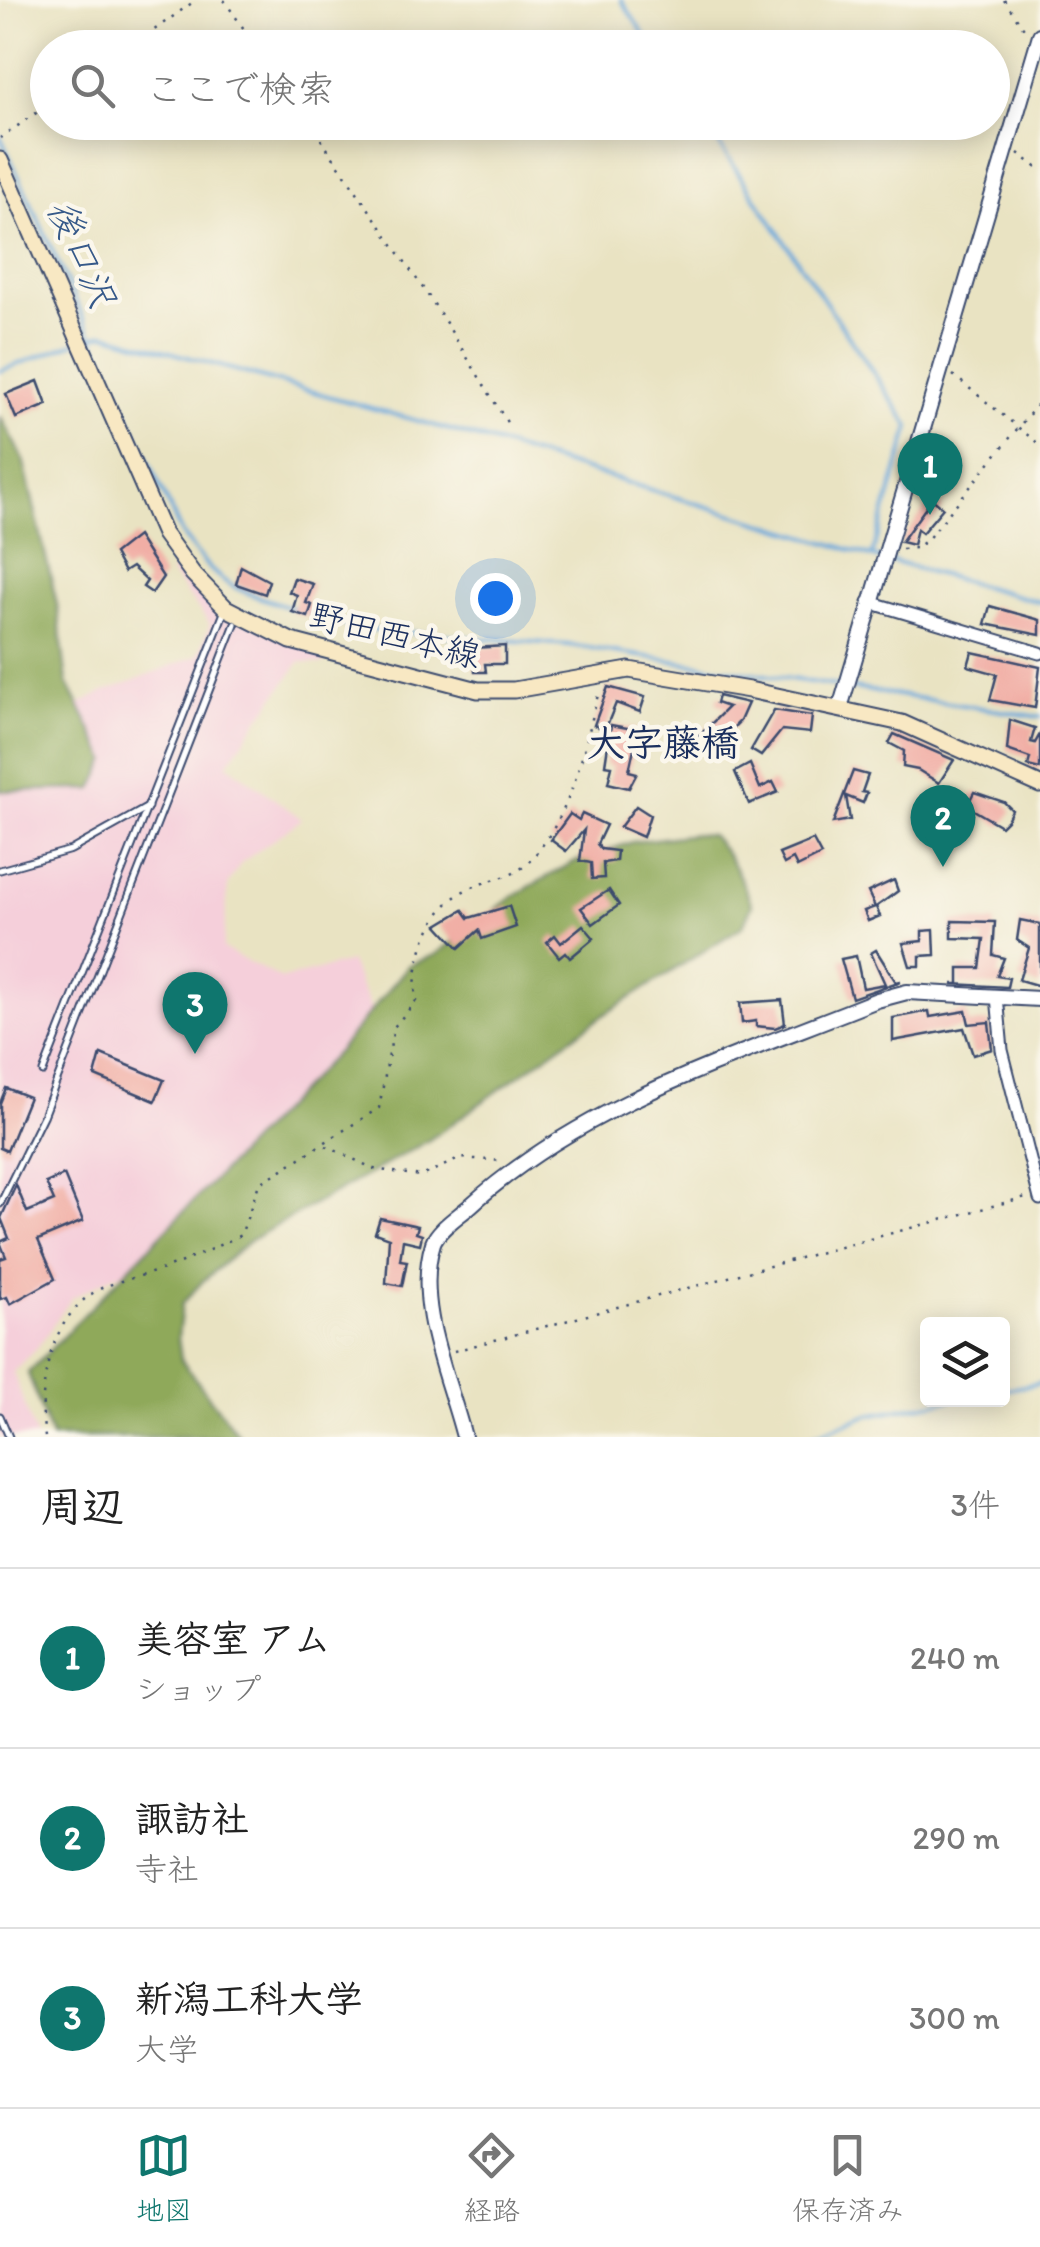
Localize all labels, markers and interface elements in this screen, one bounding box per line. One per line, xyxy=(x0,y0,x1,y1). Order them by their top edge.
search box xyxy=(30,30,1010,140)
icon: search xyxy=(65,58,120,113)
text: ここで検索 xyxy=(145,66,335,112)
water label: 後口沢 xyxy=(38,192,127,315)
pin: 1 xyxy=(898,432,962,515)
your location xyxy=(470,573,521,624)
street label: 野田西本線 xyxy=(305,593,485,677)
district label: 大字藤橋 xyxy=(587,720,739,766)
pin: 2 xyxy=(910,784,976,867)
pin: 3 xyxy=(162,972,228,1054)
map controls xyxy=(920,1317,1010,1407)
button: layers xyxy=(920,1317,1010,1407)
text: 周辺 xyxy=(40,1481,124,1532)
text: 3件 xyxy=(951,1486,1000,1524)
text: 美容室 アム xyxy=(135,1616,331,1662)
text: 1 xyxy=(65,1639,80,1677)
text: 240 m xyxy=(910,1639,1000,1677)
text: ショップ xyxy=(135,1670,262,1708)
text: 諏訪社 xyxy=(135,1796,249,1842)
text: 2 xyxy=(64,1819,81,1857)
text: 290 m xyxy=(913,1819,1000,1857)
text: 寺社 xyxy=(135,1850,199,1888)
text: 新潟工科大学 xyxy=(135,1976,363,2022)
text: 3 xyxy=(64,1999,81,2037)
text: 300 m xyxy=(909,1999,1000,2037)
text: 大学 xyxy=(135,2030,199,2068)
tab: 地図 xyxy=(136,2128,192,2228)
tab: 経路 xyxy=(464,2128,520,2228)
tab: 保存済み xyxy=(792,2128,904,2228)

